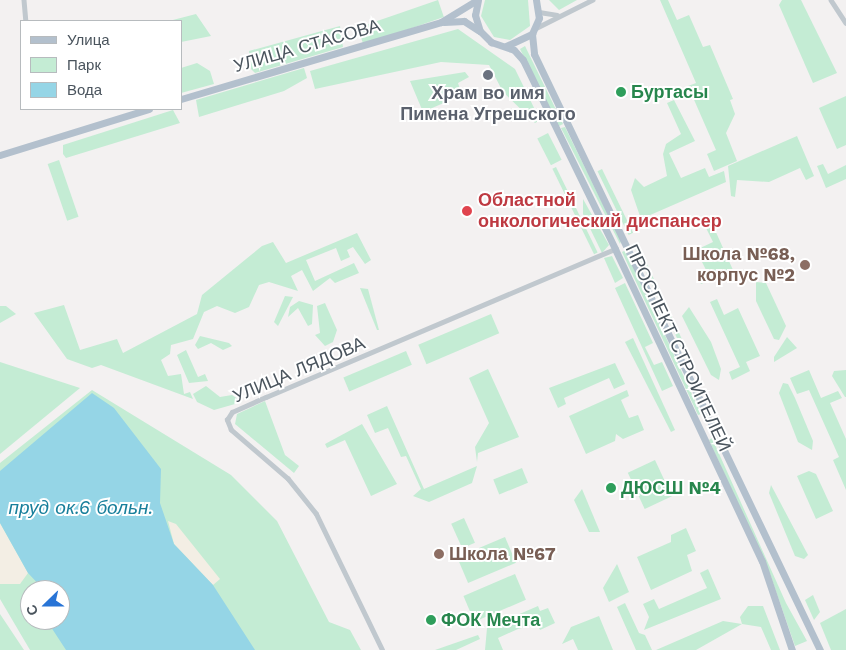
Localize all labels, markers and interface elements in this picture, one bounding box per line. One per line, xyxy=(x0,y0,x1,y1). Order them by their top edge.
street label: УЛИЦА СТАСОВА xyxy=(231,15,383,77)
legend xyxy=(20,20,182,110)
text: Улица xyxy=(67,31,110,49)
text: Парк xyxy=(67,56,101,74)
marker: Храм во имя Пимена Угрешского xyxy=(482,69,494,81)
text: Вода xyxy=(67,81,102,99)
place label: Буртасы xyxy=(631,81,708,103)
place label: Храм во имя Пимена Угрешского xyxy=(400,83,576,126)
marker: Буртасы xyxy=(615,86,627,98)
place label: Областной онкологический диспансер xyxy=(478,190,722,232)
marker: Областной онкологический диспансер xyxy=(460,204,474,218)
street label: ПРОСПЕКТ СТРОИТЕЛЕЙ xyxy=(620,241,736,455)
place label: Школа №68, корпус №2 xyxy=(682,244,795,286)
marker: Школа №68, корпус №2 xyxy=(799,259,811,271)
street label: УЛИЦА ЛЯДОВА xyxy=(230,332,368,408)
place label: ДЮСШ №4 xyxy=(621,477,721,499)
marker: ДЮСШ №4 xyxy=(605,482,617,494)
water label: пруд ок.6 больн. xyxy=(9,497,153,519)
place label: Школа №67 xyxy=(449,543,556,565)
marker: Школа №67 xyxy=(433,548,445,560)
north arrow xyxy=(20,580,70,630)
text: С xyxy=(23,603,41,618)
place label: ФОК Мечта xyxy=(441,609,540,631)
marker: ФОК Мечта xyxy=(425,614,437,626)

